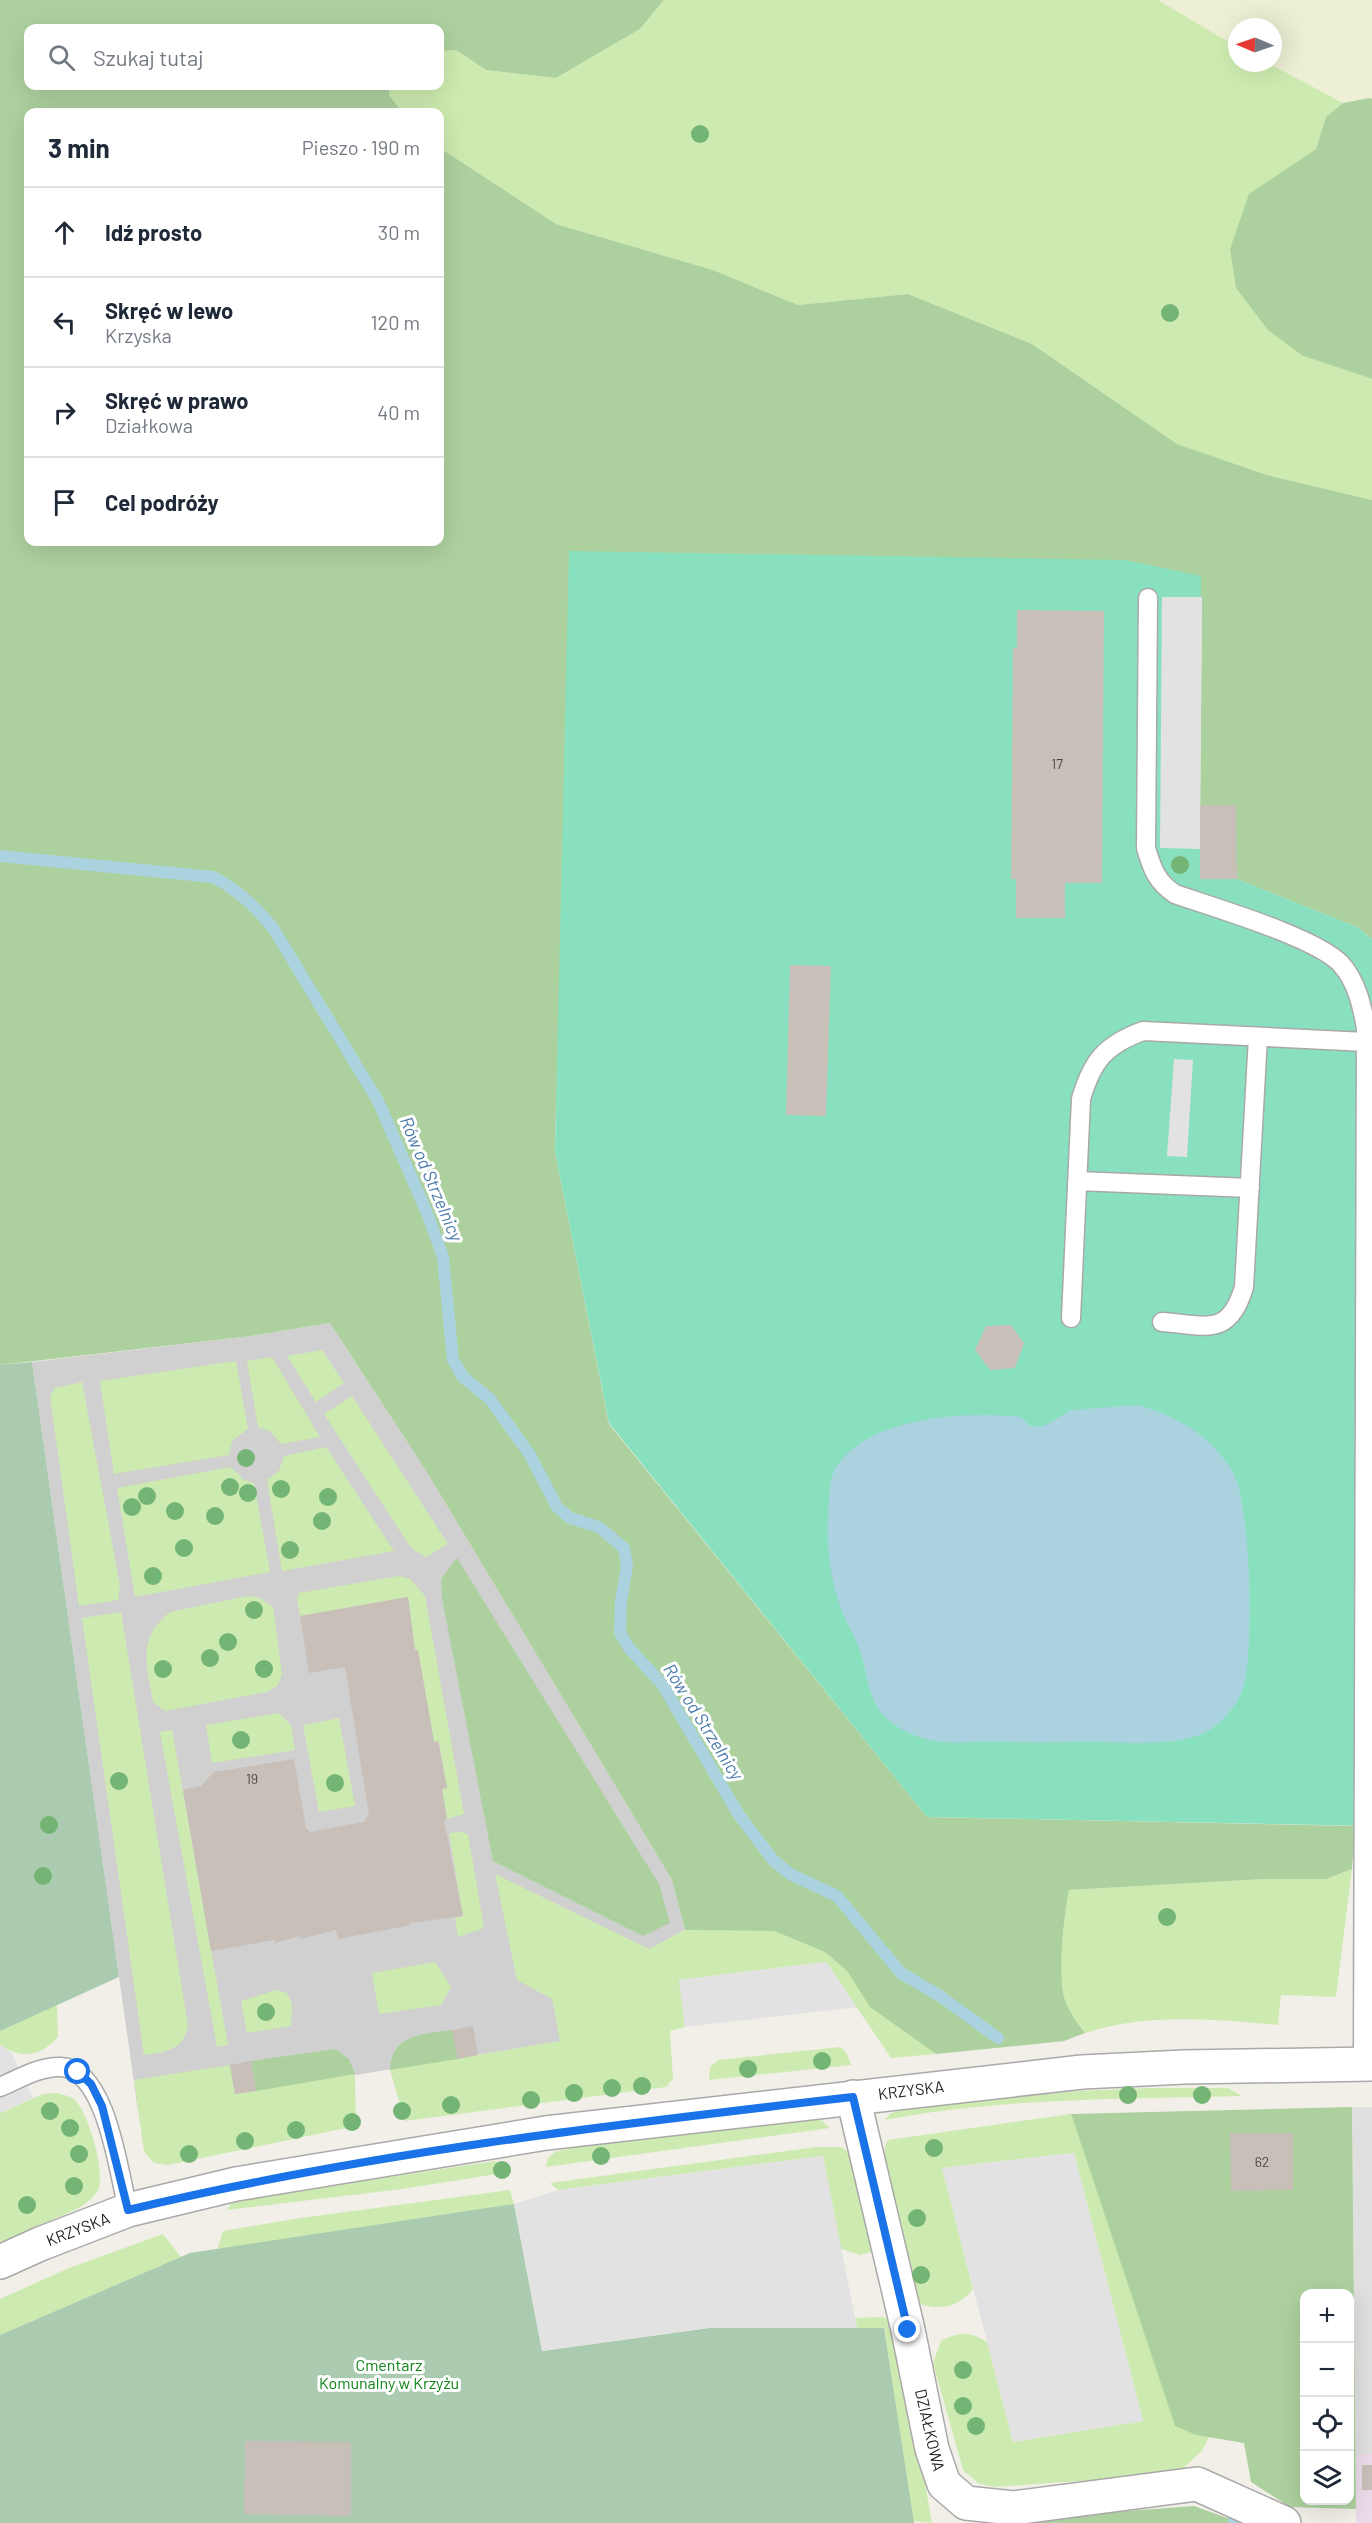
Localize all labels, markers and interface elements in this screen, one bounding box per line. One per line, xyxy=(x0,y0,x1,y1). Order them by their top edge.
north arrow xyxy=(1228,18,1282,72)
search box xyxy=(24,24,444,90)
icon: search xyxy=(45,41,78,74)
text: Szukaj tutaj xyxy=(93,44,204,70)
text: 3 min xyxy=(48,132,110,163)
text: Pieszo · 190 m xyxy=(302,135,420,159)
icon: ahead xyxy=(48,216,81,249)
text: Idź prosto xyxy=(105,219,202,245)
text: 30 m xyxy=(378,220,420,244)
text: Skręć w lewo xyxy=(105,297,233,323)
icon: left xyxy=(48,306,81,339)
text: 120 m xyxy=(370,310,420,334)
text: Krzyska xyxy=(105,323,172,347)
text: Skręć w prawo xyxy=(105,387,249,413)
icon: right xyxy=(48,396,81,429)
text: 40 m xyxy=(377,400,420,424)
text: Działkowa xyxy=(105,413,193,437)
icon: arrive xyxy=(48,486,81,519)
text: Cel podróży xyxy=(105,489,219,515)
house number: 17 xyxy=(1051,755,1063,772)
water label: Rów od Strzelnicy xyxy=(396,1113,468,1245)
water label: Rów od Strzelnicy xyxy=(659,1659,749,1785)
house number: 19 xyxy=(246,1770,258,1787)
route start xyxy=(64,2058,90,2084)
street label: KRZYSKA xyxy=(877,2076,945,2103)
house number: 62 xyxy=(1255,2153,1269,2170)
street label: KRZYSKA xyxy=(43,2208,113,2249)
map controls xyxy=(1300,2289,1354,2505)
button: + xyxy=(1300,2289,1354,2343)
route end xyxy=(894,2316,920,2342)
button: − xyxy=(1300,2343,1354,2397)
park label: Cmentarz Komunalny w Krzyżu xyxy=(319,2355,459,2392)
street label: DZIAŁKOWA xyxy=(912,2387,949,2473)
button: locate xyxy=(1300,2397,1354,2451)
button: layers xyxy=(1300,2451,1354,2505)

